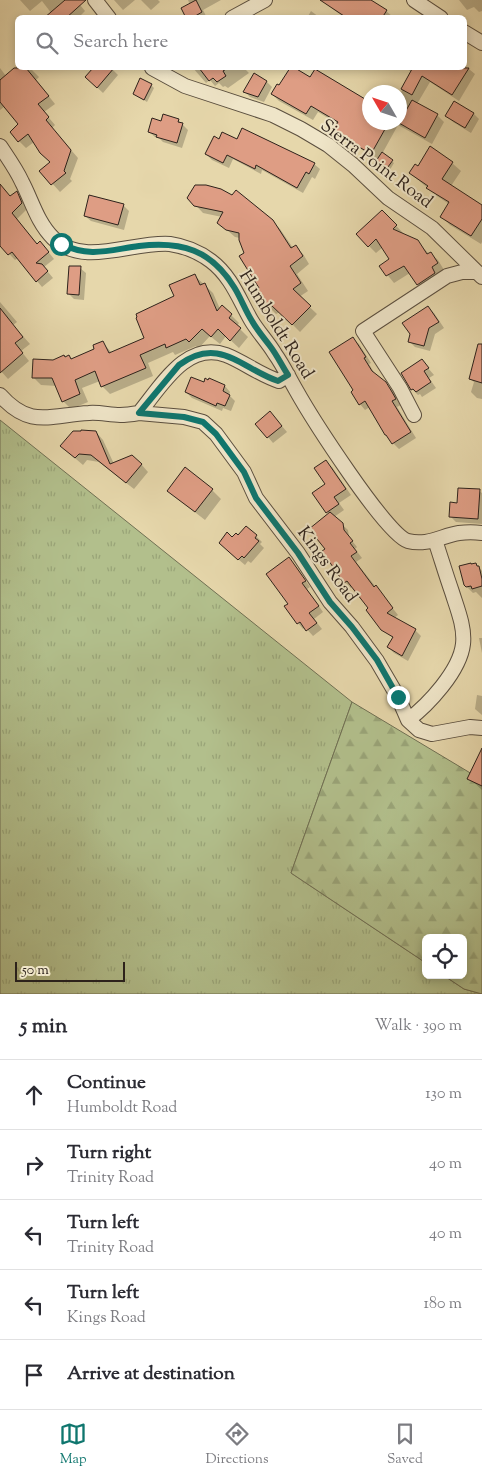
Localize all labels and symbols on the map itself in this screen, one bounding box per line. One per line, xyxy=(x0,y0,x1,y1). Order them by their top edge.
north arrow xyxy=(362,85,407,130)
street label: Sierra Point Road xyxy=(314,114,438,216)
route start xyxy=(50,233,73,256)
street label: Humboldt Road xyxy=(231,266,319,385)
street label: Kings Road xyxy=(290,522,363,609)
route end xyxy=(387,686,410,709)
scale bar xyxy=(15,959,125,982)

